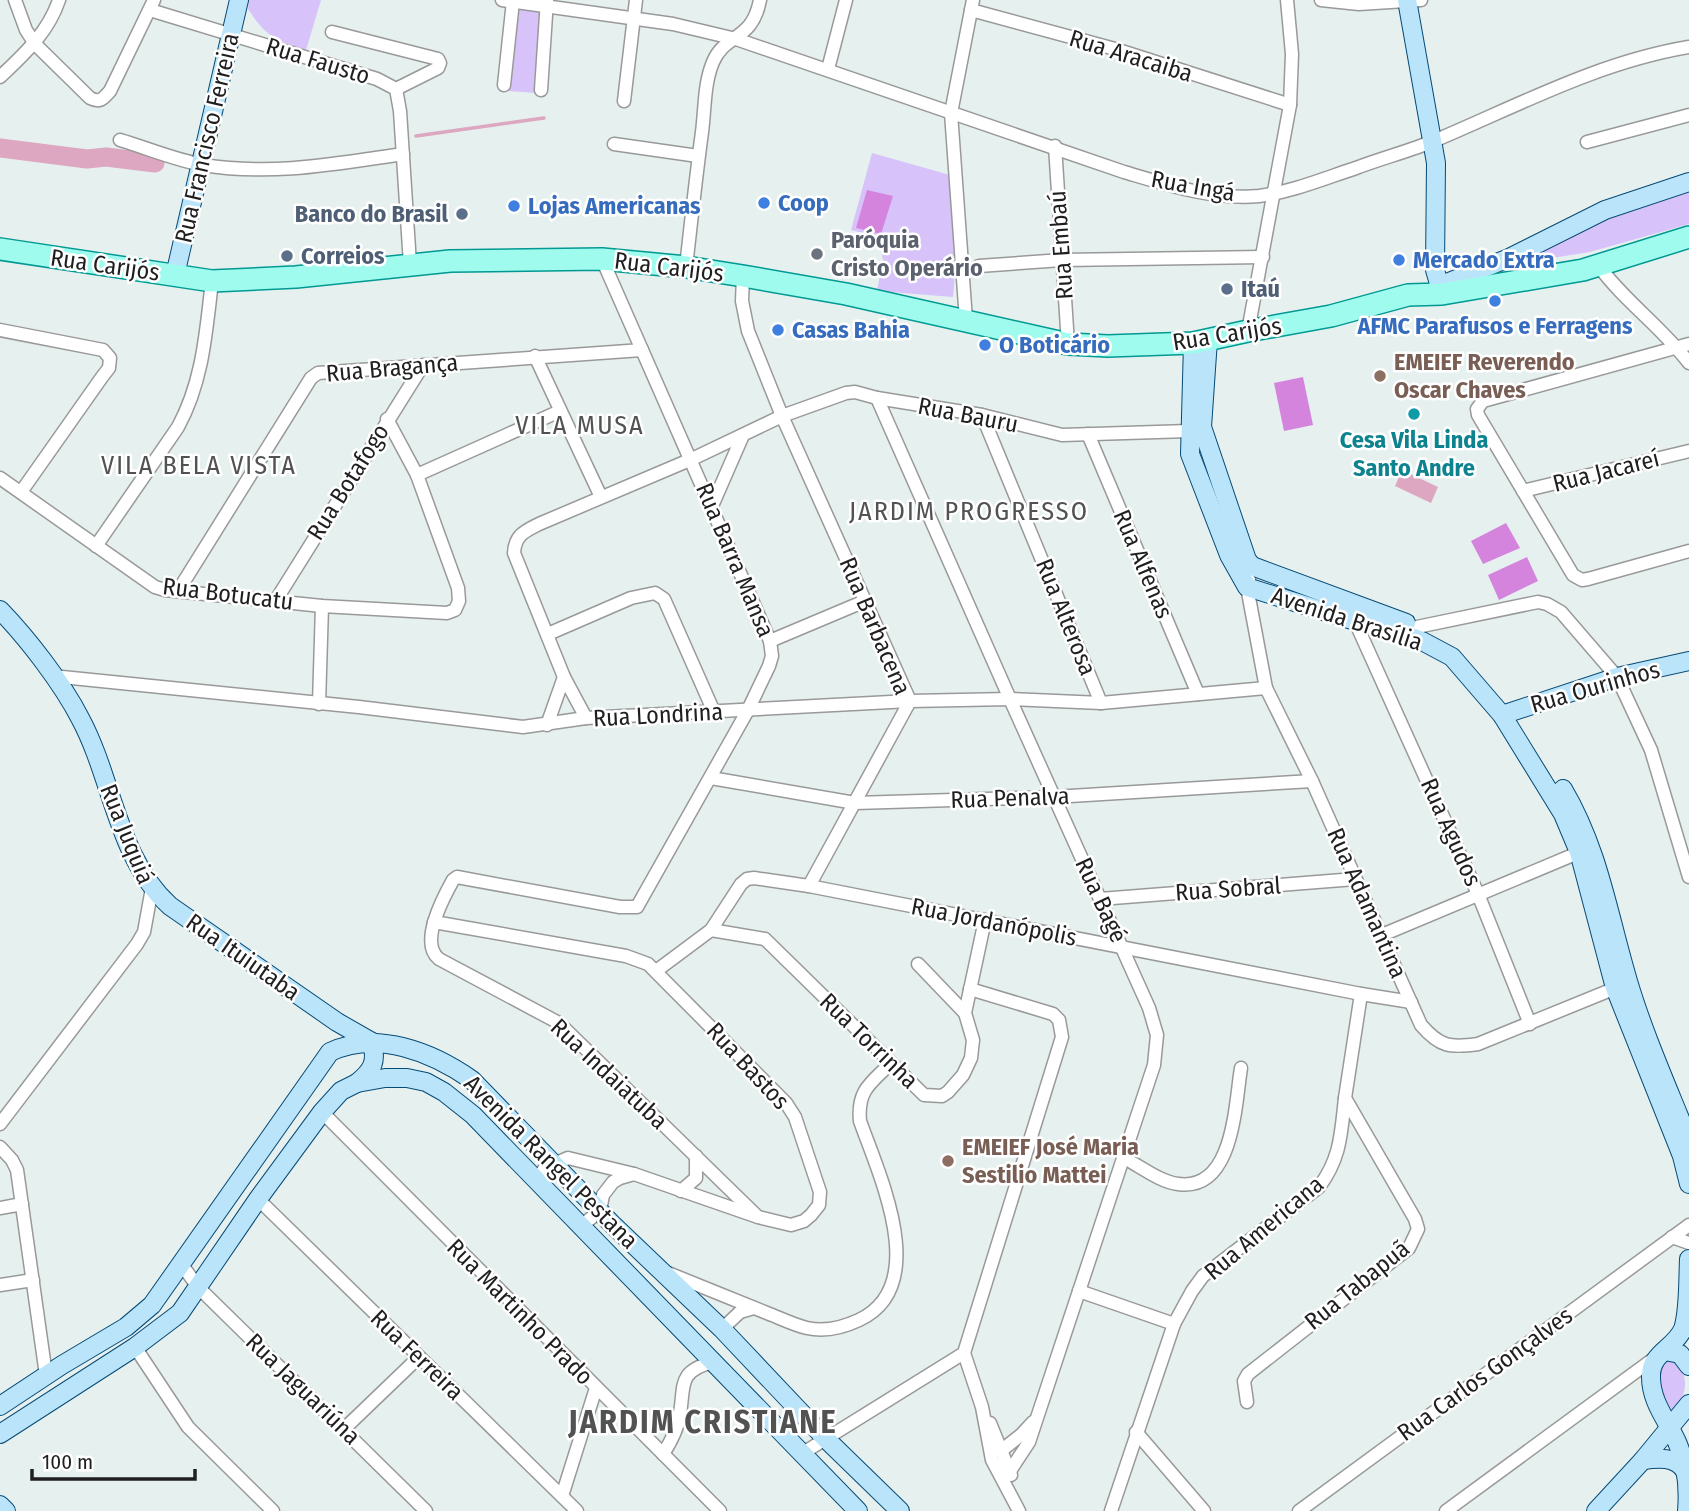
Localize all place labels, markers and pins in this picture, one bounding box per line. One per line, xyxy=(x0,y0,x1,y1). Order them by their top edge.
place label: Coop xyxy=(778,189,829,217)
place label: Lojas Americanas xyxy=(528,192,701,220)
marker: Coop xyxy=(756,195,772,211)
marker: Lojas Americanas xyxy=(506,198,522,214)
place label: Banco do Brasil xyxy=(295,200,448,228)
marker: Banco do Brasil xyxy=(454,206,470,222)
place label: Paróquia Cristo Operário xyxy=(831,226,983,282)
place label: Correios xyxy=(301,242,385,270)
marker: Paróquia Cristo Operário xyxy=(809,246,825,262)
place label: Mercado Extra xyxy=(1413,246,1555,274)
marker: Correios xyxy=(279,248,295,264)
marker: Mercado Extra xyxy=(1391,252,1407,268)
place label: Itaú xyxy=(1241,275,1280,303)
marker: Itaú xyxy=(1219,281,1235,297)
marker: AFMC Parafusos e Ferragens xyxy=(1487,293,1503,309)
place label: AFMC Parafusos e Ferragens xyxy=(1357,312,1633,340)
place label: Casas Bahia xyxy=(792,316,910,344)
marker: Casas Bahia xyxy=(770,322,786,338)
place label: O Boticário xyxy=(999,331,1110,359)
marker: O Boticário xyxy=(977,337,993,353)
place label: EMEIEF Reverendo Oscar Chaves xyxy=(1394,348,1575,404)
marker: EMEIEF Reverendo Oscar Chaves xyxy=(1372,368,1388,384)
marker: Cesa Vila Linda Santo Andre xyxy=(1406,406,1422,422)
place label: Cesa Vila Linda Santo Andre xyxy=(1340,426,1488,482)
place label: EMEIEF José Maria Sestilio Mattei xyxy=(962,1133,1139,1189)
marker: EMEIEF José Maria Sestilio Mattei xyxy=(940,1153,956,1169)

